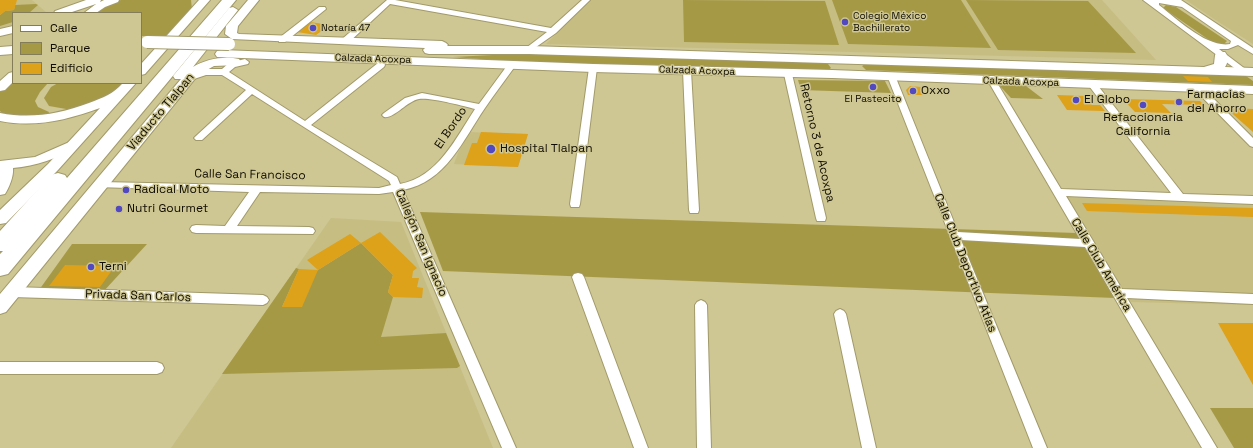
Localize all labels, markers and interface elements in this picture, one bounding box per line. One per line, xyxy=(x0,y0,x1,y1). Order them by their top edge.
place label: Colegio México Bachillerato xyxy=(853,10,926,34)
legend xyxy=(12,12,142,84)
marker: Colegio México Bachillerato xyxy=(840,17,850,27)
text: Calle xyxy=(50,20,78,36)
place label: Notaría 47 xyxy=(321,22,370,34)
marker: Notaría 47 xyxy=(308,23,318,33)
text: Parque xyxy=(50,40,90,56)
street label: Calzada Acoxpa xyxy=(335,52,411,66)
text: Edificio xyxy=(50,60,93,76)
street label: Calzada Acoxpa xyxy=(659,64,735,78)
street label: Viaducto Tlalpan xyxy=(124,70,198,154)
street label: Calzada Acoxpa xyxy=(983,75,1059,89)
street label: Retorno 3 de Acoxpa xyxy=(796,82,838,204)
marker: El Pastecito xyxy=(868,82,878,92)
place label: Oxxo xyxy=(921,84,950,98)
marker: Oxxo xyxy=(908,86,918,96)
place label: Farmacias del Ahorro xyxy=(1187,88,1246,116)
place label: El Pastecito xyxy=(845,93,901,105)
place label: El Globo xyxy=(1084,93,1130,107)
marker: El Globo xyxy=(1071,95,1081,105)
marker: Farmacias del Ahorro xyxy=(1174,97,1184,107)
marker: Refaccionaria California xyxy=(1138,100,1148,110)
street label: El Bordo xyxy=(432,104,470,152)
place label: Refaccionaria California xyxy=(1103,111,1183,139)
place label: Hospital Tlalpan xyxy=(500,142,593,156)
marker: Hospital Tlalpan xyxy=(485,143,497,155)
street label: Calle San Francisco xyxy=(194,167,306,183)
place label: Radical Moto xyxy=(134,183,209,197)
marker: Radical Moto xyxy=(121,185,131,195)
street label: Callejón San Ignacio xyxy=(392,187,450,299)
street label: Calle Club Deportivo Atlas xyxy=(931,192,999,334)
place label: Nutri Gourmet xyxy=(127,202,208,216)
marker: Nutri Gourmet xyxy=(114,204,124,214)
street label: Calle Club América xyxy=(1068,216,1134,314)
place label: Terni xyxy=(99,260,127,274)
marker: Terni xyxy=(86,262,96,272)
street label: Privada San Carlos xyxy=(85,287,191,305)

